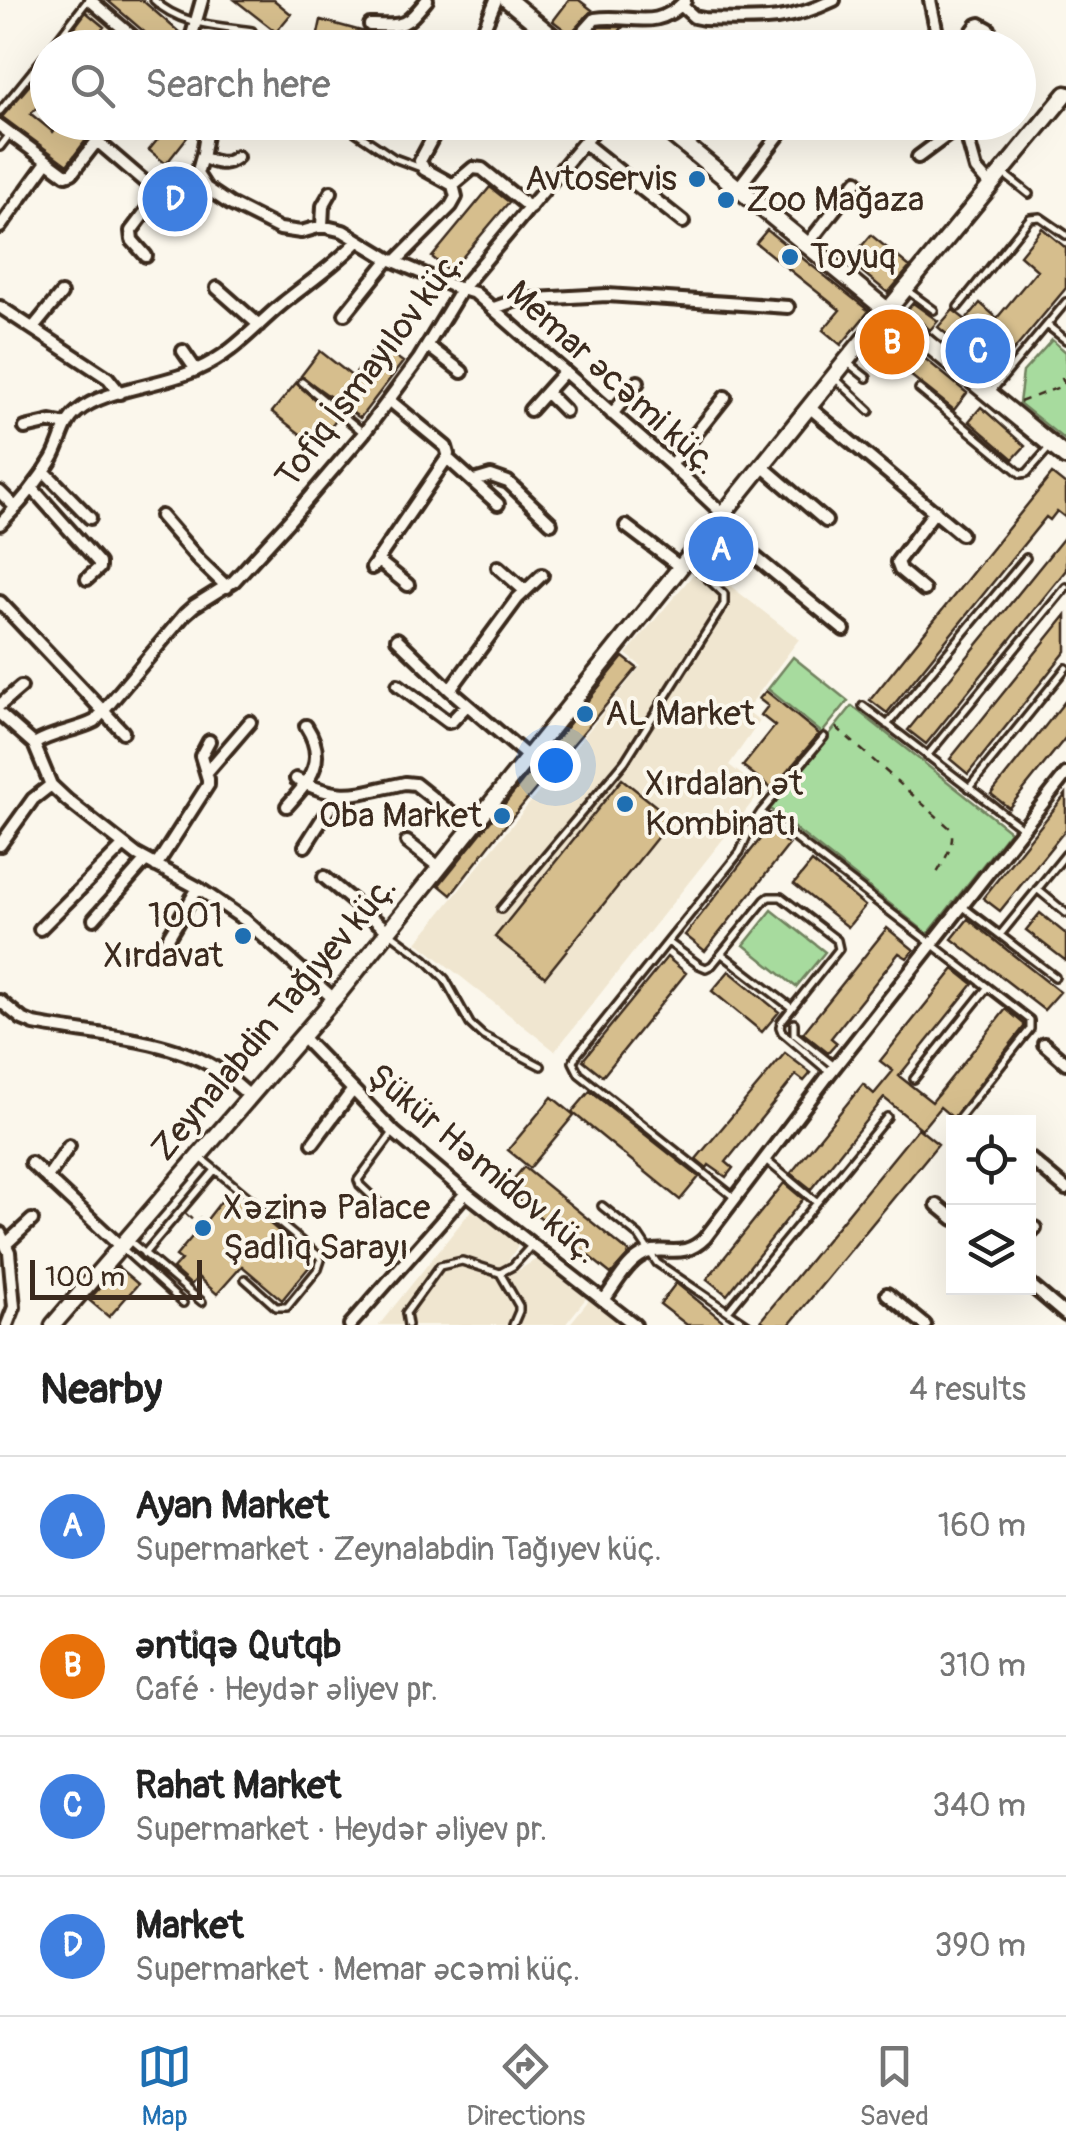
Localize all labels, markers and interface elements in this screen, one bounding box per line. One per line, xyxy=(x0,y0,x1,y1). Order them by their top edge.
search box xyxy=(30,30,1036,140)
icon: search xyxy=(65,58,120,113)
text: Search here xyxy=(145,61,331,109)
place label: Avtoservis xyxy=(525,157,677,201)
pin: D xyxy=(142,162,208,236)
marker: Avtoservis xyxy=(686,168,708,190)
place label: Zoo Mağaza xyxy=(746,178,924,222)
marker: Zoo Mağaza xyxy=(715,189,737,211)
place label: Toyuq xyxy=(810,235,896,279)
street label: Tofiq İsmayılov küç. xyxy=(266,241,474,497)
marker: Toyuq xyxy=(779,246,801,268)
street label: Memar Əcəmi küç. xyxy=(497,271,727,485)
pin: B xyxy=(860,304,924,380)
pin: C xyxy=(946,314,1010,388)
pin: A xyxy=(688,512,754,586)
place label: AL Market xyxy=(605,692,756,736)
marker: AL Market xyxy=(574,703,596,725)
your location xyxy=(530,740,581,791)
place label: Xırdalan Ət Kombinatı xyxy=(645,762,804,846)
marker: Xırdalan Ət Kombinatı xyxy=(614,793,636,815)
place label: Oba Market xyxy=(319,794,483,838)
marker: Oba Market xyxy=(491,805,513,827)
street label: Zeynalabdin Tağıyev küç. xyxy=(142,866,406,1170)
place label: 1001 Xırdavat xyxy=(103,894,224,978)
marker: 1001 Xırdavat xyxy=(232,925,254,947)
street label: Şükür Həmidov küç. xyxy=(358,1054,608,1274)
map controls xyxy=(946,1115,1036,1295)
button: locate xyxy=(946,1115,1036,1205)
place label: Xәzinә Palace Şadlıq Sarayı xyxy=(223,1186,430,1270)
button: layers xyxy=(946,1205,1036,1295)
marker: Xәzinә Palace Şadlıq Sarayı xyxy=(192,1217,214,1239)
scale bar xyxy=(30,1255,202,1300)
text: 100 m xyxy=(45,1260,125,1295)
text: Nearby xyxy=(40,1364,162,1416)
text: 4 results xyxy=(909,1370,1026,1410)
text: Ayan Market xyxy=(135,1482,329,1530)
text: A xyxy=(62,1506,83,1546)
text: 160 m xyxy=(938,1506,1026,1546)
text: Supermarket · Zeynalabdin Tağıyev küç. xyxy=(135,1530,662,1570)
text: Əntiqə Qutqb xyxy=(135,1622,341,1670)
text: B xyxy=(63,1646,82,1686)
text: 310 m xyxy=(938,1646,1026,1686)
text: Café · Heydər Əliyev pr. xyxy=(135,1670,438,1710)
text: Rahat Market xyxy=(135,1762,341,1810)
text: C xyxy=(63,1786,82,1826)
text: 340 m xyxy=(932,1786,1026,1826)
text: Supermarket · Heydər Əliyev pr. xyxy=(135,1810,547,1850)
text: Market xyxy=(135,1902,244,1950)
text: D xyxy=(62,1926,83,1966)
text: 390 m xyxy=(934,1926,1026,1966)
text: Supermarket · Memar Əcəmi küç. xyxy=(135,1950,580,1990)
tab: Map xyxy=(137,2039,192,2134)
tab: Directions xyxy=(466,2039,585,2134)
tab: Saved xyxy=(859,2039,929,2134)

